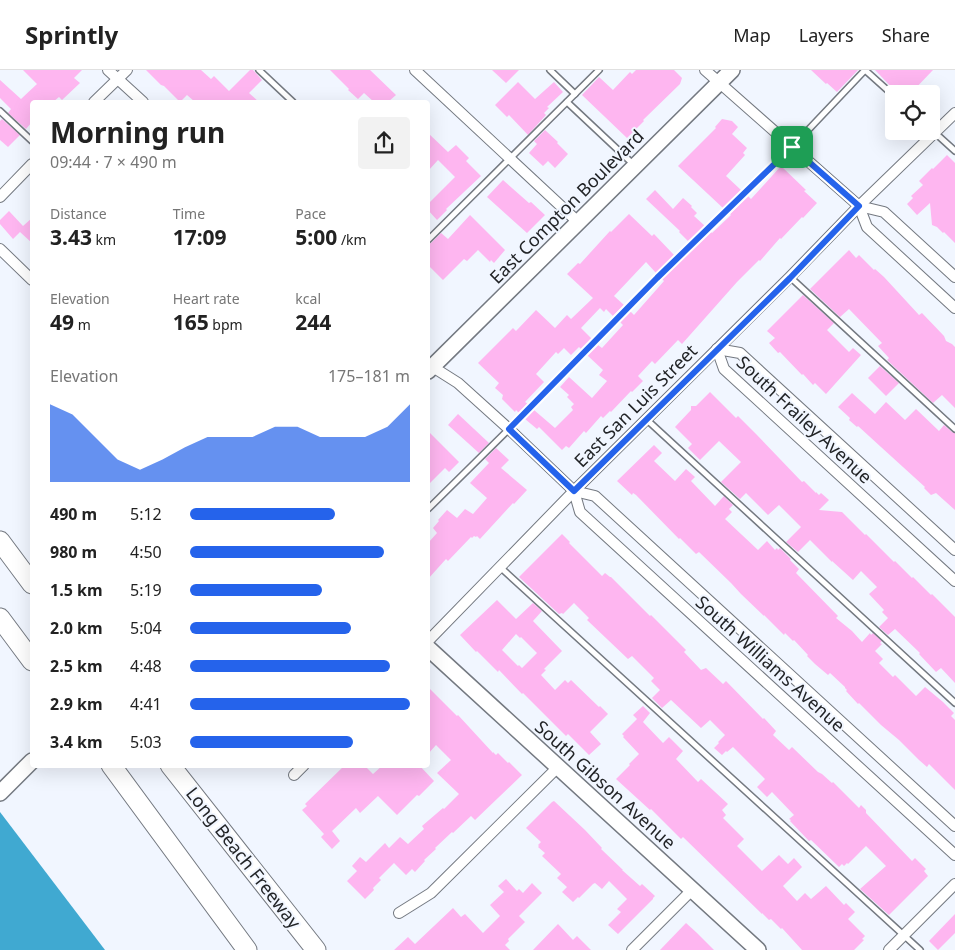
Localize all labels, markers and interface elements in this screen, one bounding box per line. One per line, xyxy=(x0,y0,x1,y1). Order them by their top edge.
text: Sprintly xyxy=(25,18,118,51)
text: Map xyxy=(733,23,771,47)
text: Layers xyxy=(799,23,854,47)
text: Share xyxy=(882,23,930,47)
map controls xyxy=(885,85,940,140)
button: locate xyxy=(885,85,940,140)
text: Morning run xyxy=(50,113,225,151)
button: share xyxy=(358,117,410,169)
street label: East Compton Boulevard xyxy=(484,124,649,289)
pin xyxy=(771,126,813,168)
icon: arrive xyxy=(778,133,806,161)
text: 09:44 · 7 × 490 m xyxy=(50,151,177,173)
text: Distance xyxy=(50,204,107,223)
text: Time xyxy=(173,204,205,223)
text: Pace xyxy=(295,204,326,223)
text: 3.43 xyxy=(50,223,92,251)
text: 17:09 xyxy=(173,223,227,251)
text: 5:00 xyxy=(295,223,337,251)
text: km xyxy=(92,230,116,249)
text: /km xyxy=(337,230,367,249)
text: Elevation xyxy=(50,289,110,308)
text: Heart rate xyxy=(173,289,240,308)
text: kcal xyxy=(295,289,321,308)
text: 49 xyxy=(50,308,74,336)
text: 165 xyxy=(173,308,209,336)
text: 244 xyxy=(295,308,331,336)
text: m xyxy=(74,315,91,334)
text: bpm xyxy=(209,315,243,334)
street label: East San Luis Street xyxy=(569,338,702,472)
street label: South Frailey Avenue xyxy=(732,350,878,488)
text: Elevation xyxy=(50,365,118,387)
text: 175–181 m xyxy=(328,365,410,387)
text: 490 m xyxy=(50,503,97,525)
text: 5:12 xyxy=(130,503,162,525)
text: 980 m xyxy=(50,541,97,563)
text: 4:50 xyxy=(130,541,162,563)
text: 1.5 km xyxy=(50,579,102,601)
text: 5:19 xyxy=(130,579,162,601)
street label: South Williams Avenue xyxy=(691,590,850,737)
text: 2.0 km xyxy=(50,617,102,639)
text: 5:04 xyxy=(130,617,162,639)
text: 2.5 km xyxy=(50,655,102,677)
text: 4:48 xyxy=(130,655,162,677)
text: 2.9 km xyxy=(50,693,102,715)
text: 4:41 xyxy=(130,693,162,715)
street label: South Gibson Avenue xyxy=(530,715,681,854)
text: 3.4 km xyxy=(50,731,102,753)
text: 5:03 xyxy=(130,731,162,753)
street label: Long Beach Freeway xyxy=(181,782,307,934)

